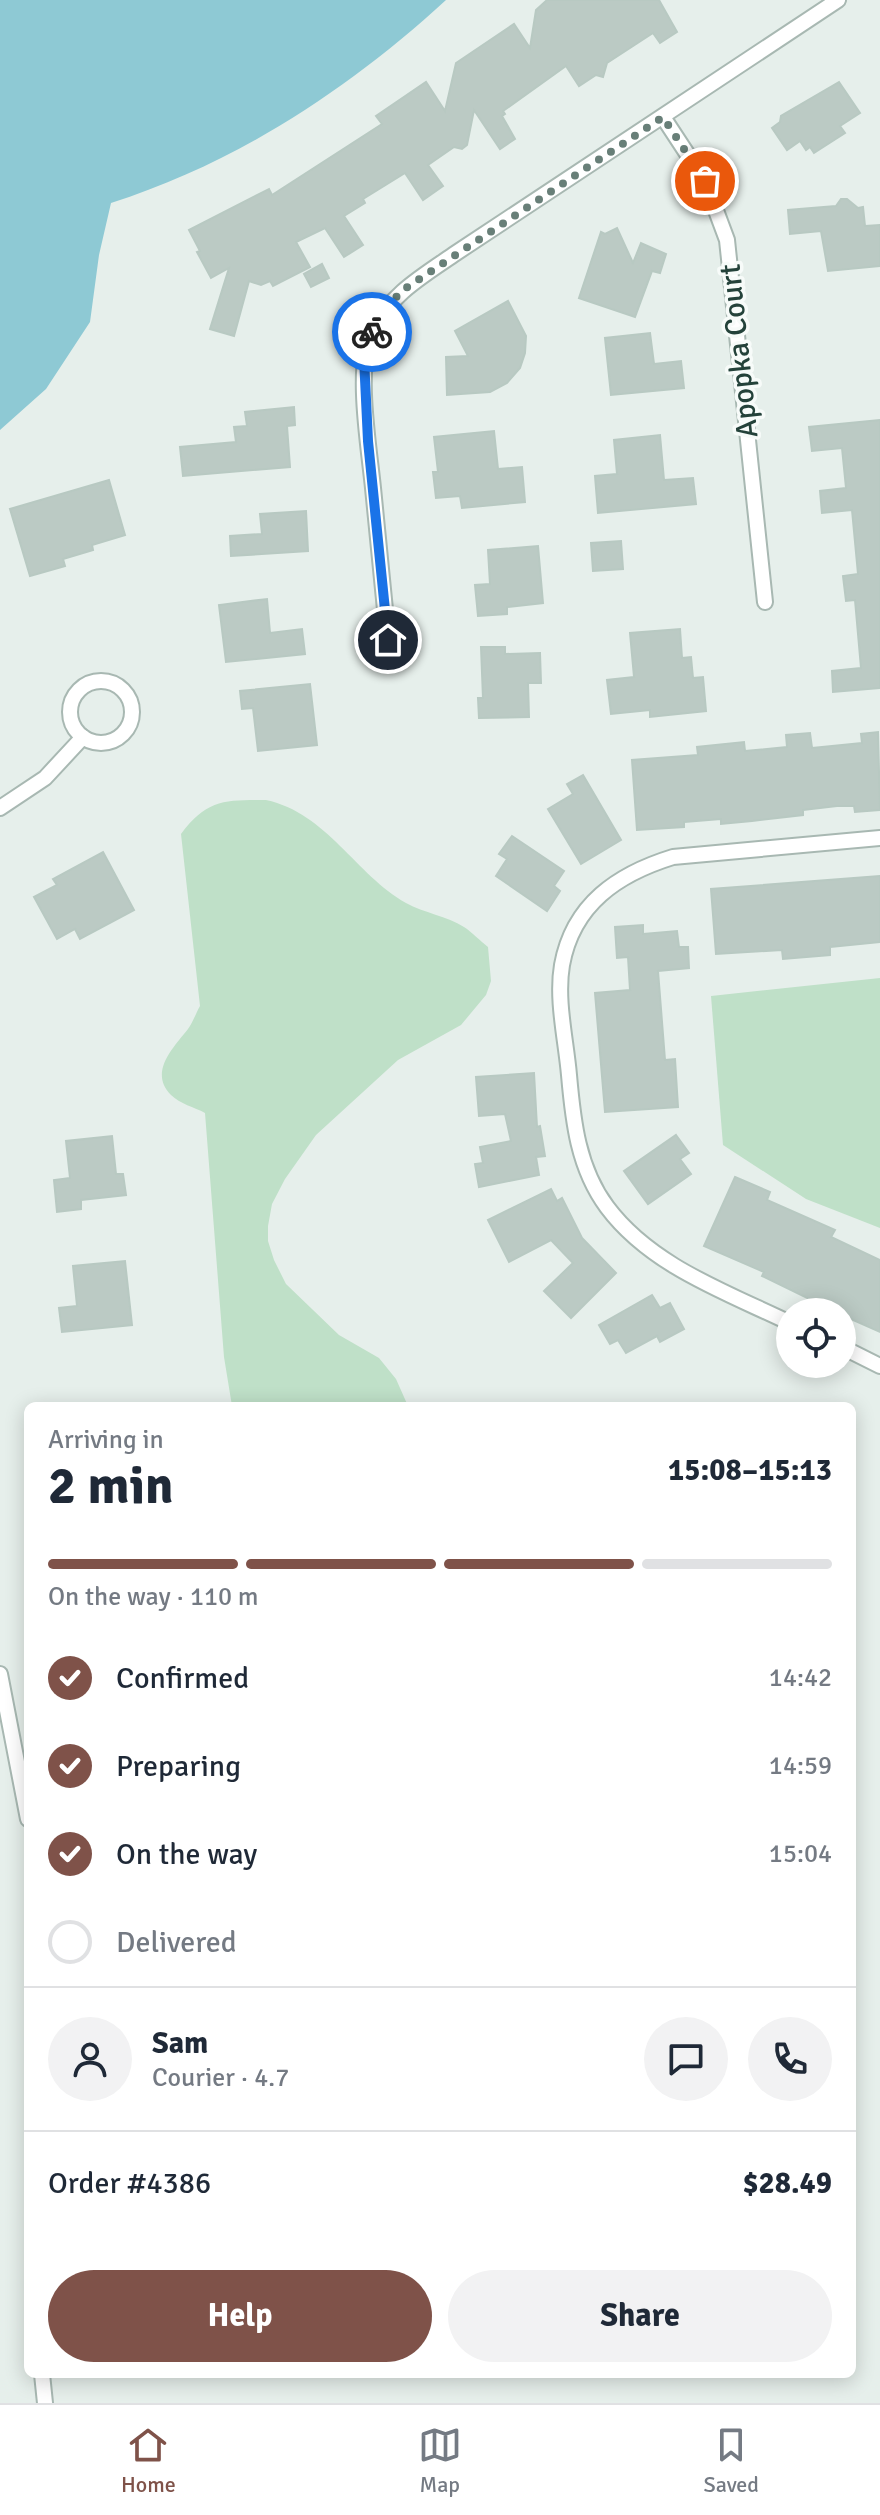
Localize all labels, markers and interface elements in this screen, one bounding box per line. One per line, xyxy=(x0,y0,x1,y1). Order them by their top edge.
pin xyxy=(671,147,739,215)
icon: bag xyxy=(683,159,727,203)
street label: Apopka Court xyxy=(711,262,767,440)
courier xyxy=(332,292,412,372)
icon: bike xyxy=(350,310,394,354)
pin xyxy=(354,606,422,674)
icon: home xyxy=(366,618,410,662)
map controls xyxy=(776,1298,856,1378)
button: locate xyxy=(776,1298,856,1378)
text: Arriving in xyxy=(48,1424,164,1456)
text: 15:08–15:13 xyxy=(668,1452,832,1489)
text: 2 min xyxy=(48,1454,174,1518)
text: On the way · 110 m xyxy=(48,1581,258,1613)
icon: check xyxy=(48,1656,92,1700)
text: Confirmed xyxy=(116,1660,249,1697)
text: 14:42 xyxy=(769,1662,832,1694)
icon: check xyxy=(48,1744,92,1788)
text: Preparing xyxy=(116,1748,241,1785)
text: 14:59 xyxy=(769,1750,832,1782)
icon: check xyxy=(48,1832,92,1876)
text: On the way xyxy=(116,1836,257,1873)
text: 15:04 xyxy=(769,1838,832,1870)
text: Delivered xyxy=(116,1924,237,1961)
button: person xyxy=(48,2017,132,2101)
button: chat xyxy=(644,2017,728,2101)
button: phone xyxy=(748,2017,832,2101)
text: Sam xyxy=(152,2025,208,2062)
text: Courier · 4.7 xyxy=(152,2062,289,2094)
text: Order #4386 xyxy=(48,2165,211,2202)
text: $28.49 xyxy=(742,2165,832,2202)
button: Help xyxy=(48,2270,432,2362)
button: Share xyxy=(448,2270,832,2362)
tab: Home xyxy=(121,2423,176,2498)
tab: Map xyxy=(418,2423,462,2498)
tab: Saved xyxy=(704,2423,759,2498)

